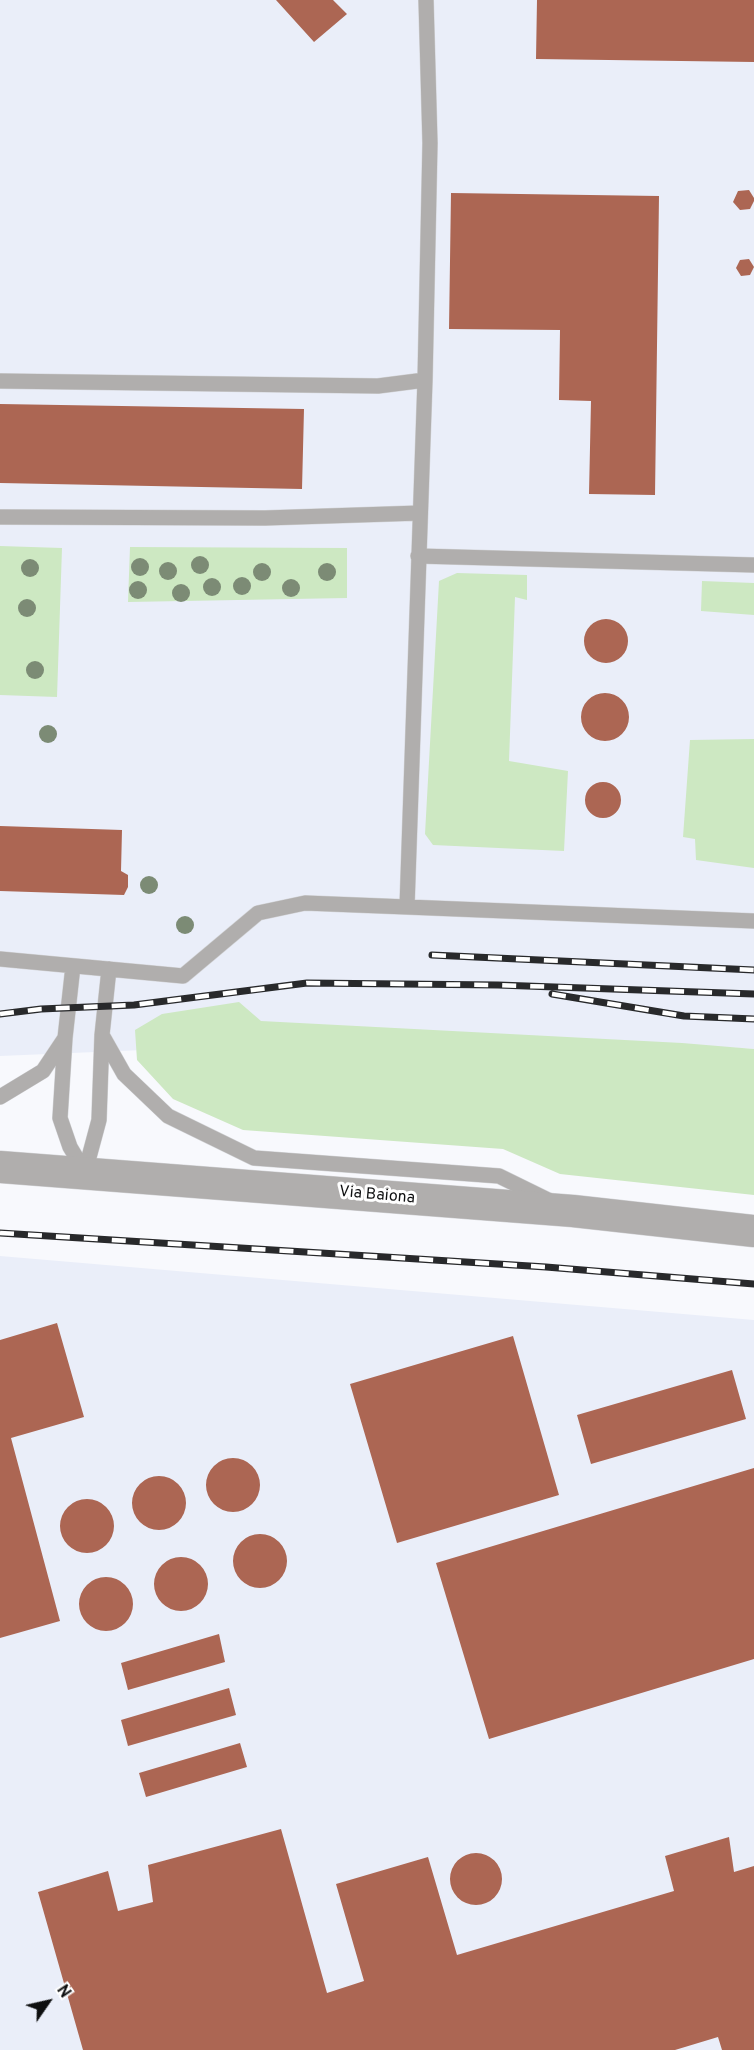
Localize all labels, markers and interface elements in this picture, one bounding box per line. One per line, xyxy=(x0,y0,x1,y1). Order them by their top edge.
street label: Via Baiona xyxy=(338,1183,416,1209)
north arrow xyxy=(18,1972,78,2032)
text: N xyxy=(51,1982,74,2002)

